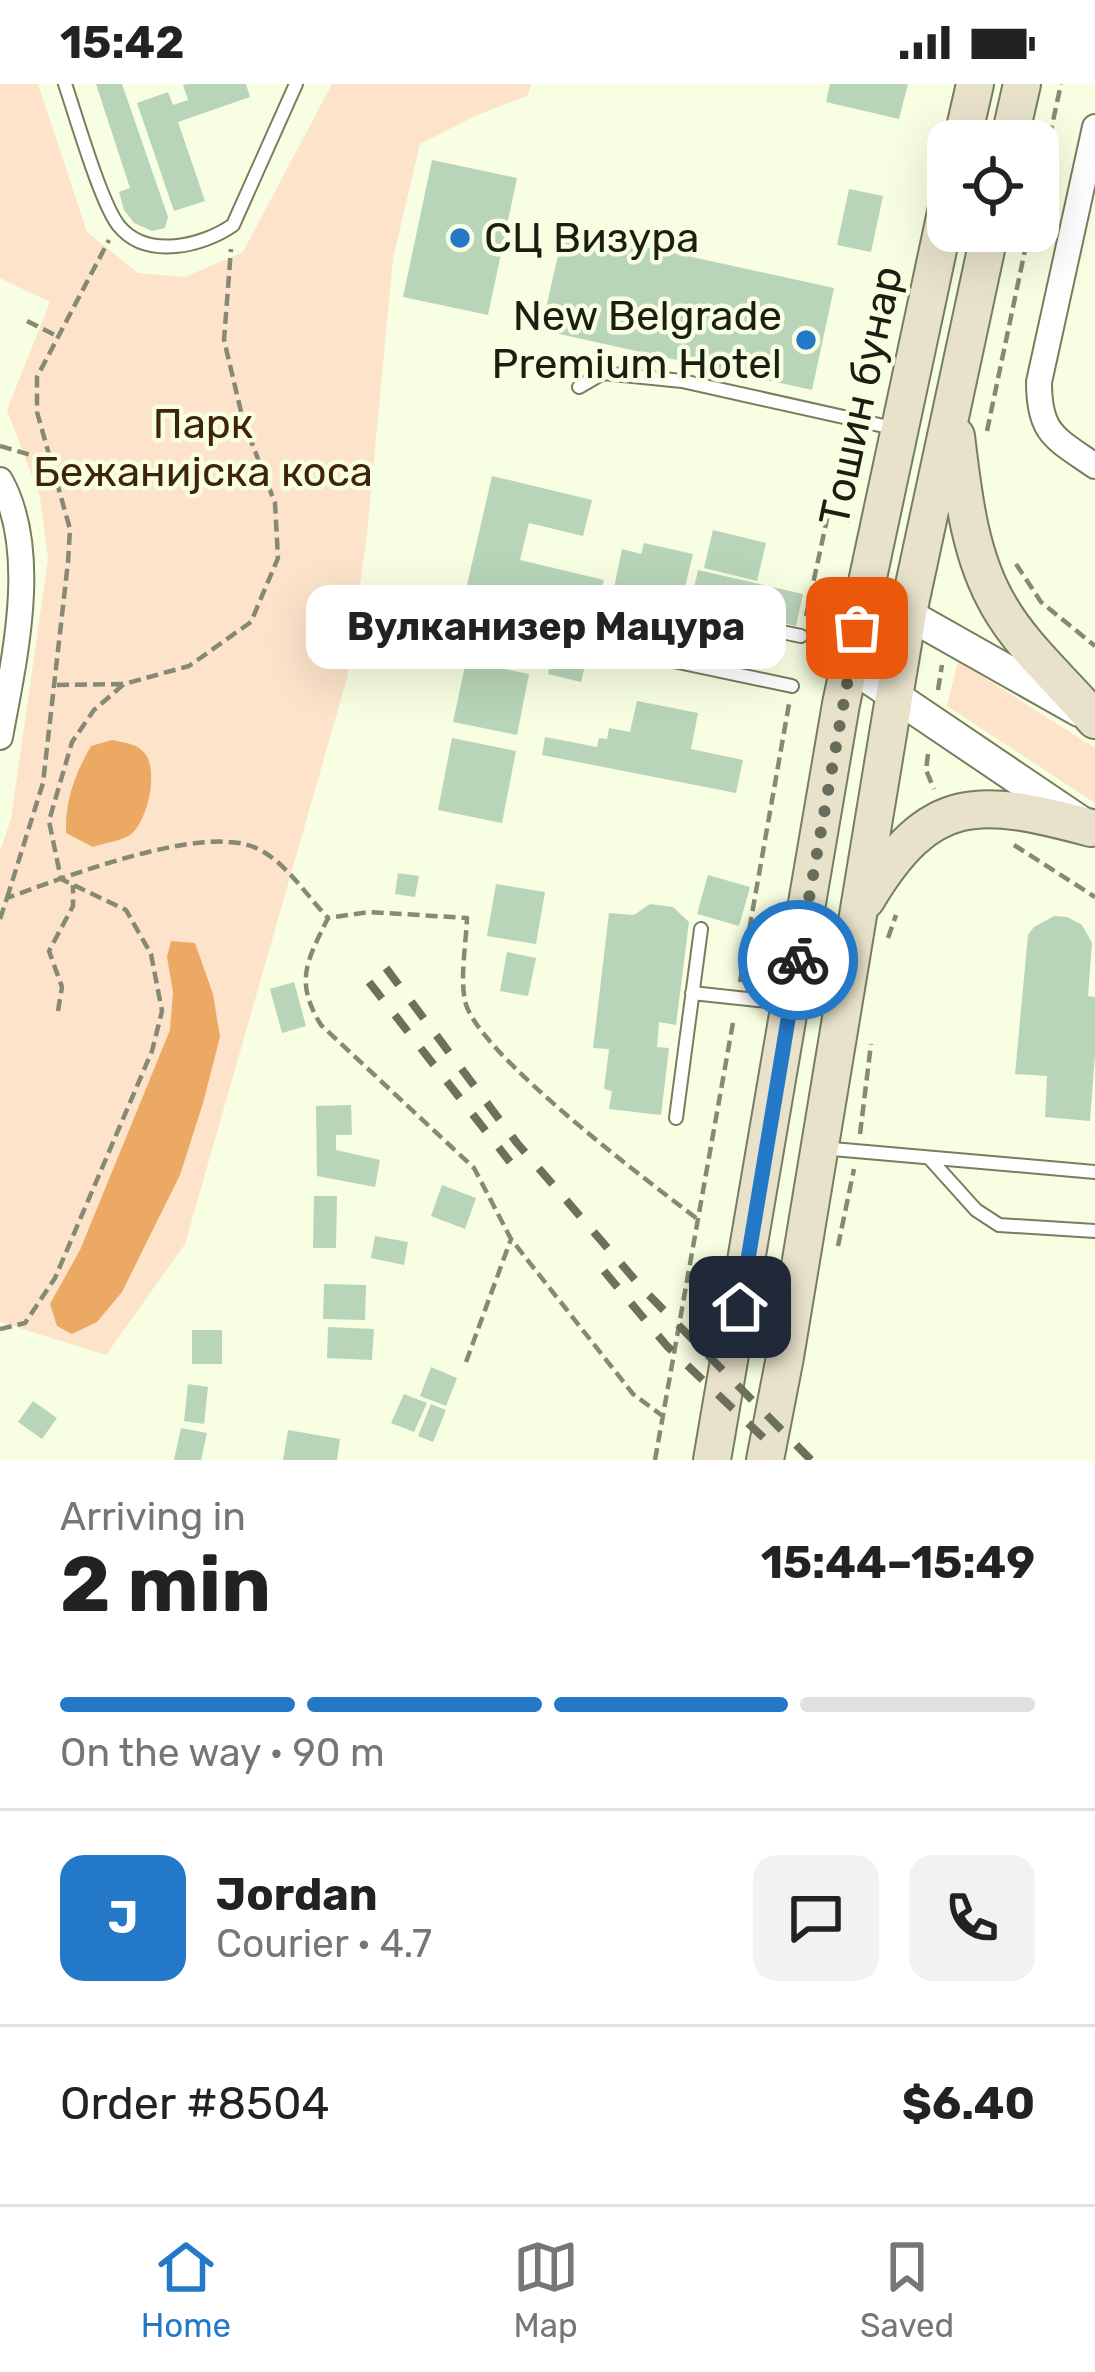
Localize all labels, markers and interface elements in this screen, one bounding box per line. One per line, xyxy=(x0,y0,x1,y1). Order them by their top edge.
text: 15:42 xyxy=(60,16,185,69)
map controls xyxy=(927,120,1059,252)
button: locate xyxy=(927,120,1059,252)
place label: СЦ Визура xyxy=(484,213,699,263)
marker: СЦ Визура xyxy=(447,225,473,251)
street label: Тошин бунар xyxy=(809,262,913,530)
place label: New Belgrade Premium Hotel xyxy=(492,291,782,389)
marker: New Belgrade Premium Hotel xyxy=(793,327,819,353)
park label: Парк Бежанијска коса xyxy=(33,399,373,497)
pin xyxy=(806,577,908,679)
callout: Вулканизер Мацура xyxy=(305,586,785,670)
icon: bag xyxy=(824,595,890,661)
text: Вулканизер Мацура xyxy=(347,604,745,650)
courier xyxy=(738,900,858,1020)
icon: bike xyxy=(765,927,831,993)
pin xyxy=(689,1256,791,1358)
icon: home xyxy=(707,1274,773,1340)
text: Arriving in xyxy=(60,1494,246,1540)
text: 15:44–15:49 xyxy=(761,1536,1035,1589)
text: 2 min xyxy=(60,1538,271,1631)
text: On the way · 90 m xyxy=(60,1730,385,1776)
button: chat xyxy=(753,1855,879,1981)
button: phone xyxy=(909,1855,1035,1981)
text: Jordan xyxy=(216,1868,378,1921)
text: J xyxy=(108,1891,138,1944)
text: Courier · 4.7 xyxy=(216,1921,432,1967)
text: Order #8504 xyxy=(60,2077,329,2130)
text: $6.40 xyxy=(902,2077,1035,2130)
tab: Home xyxy=(141,2234,231,2345)
tab: Map xyxy=(513,2234,579,2345)
tab: Saved xyxy=(860,2234,954,2345)

